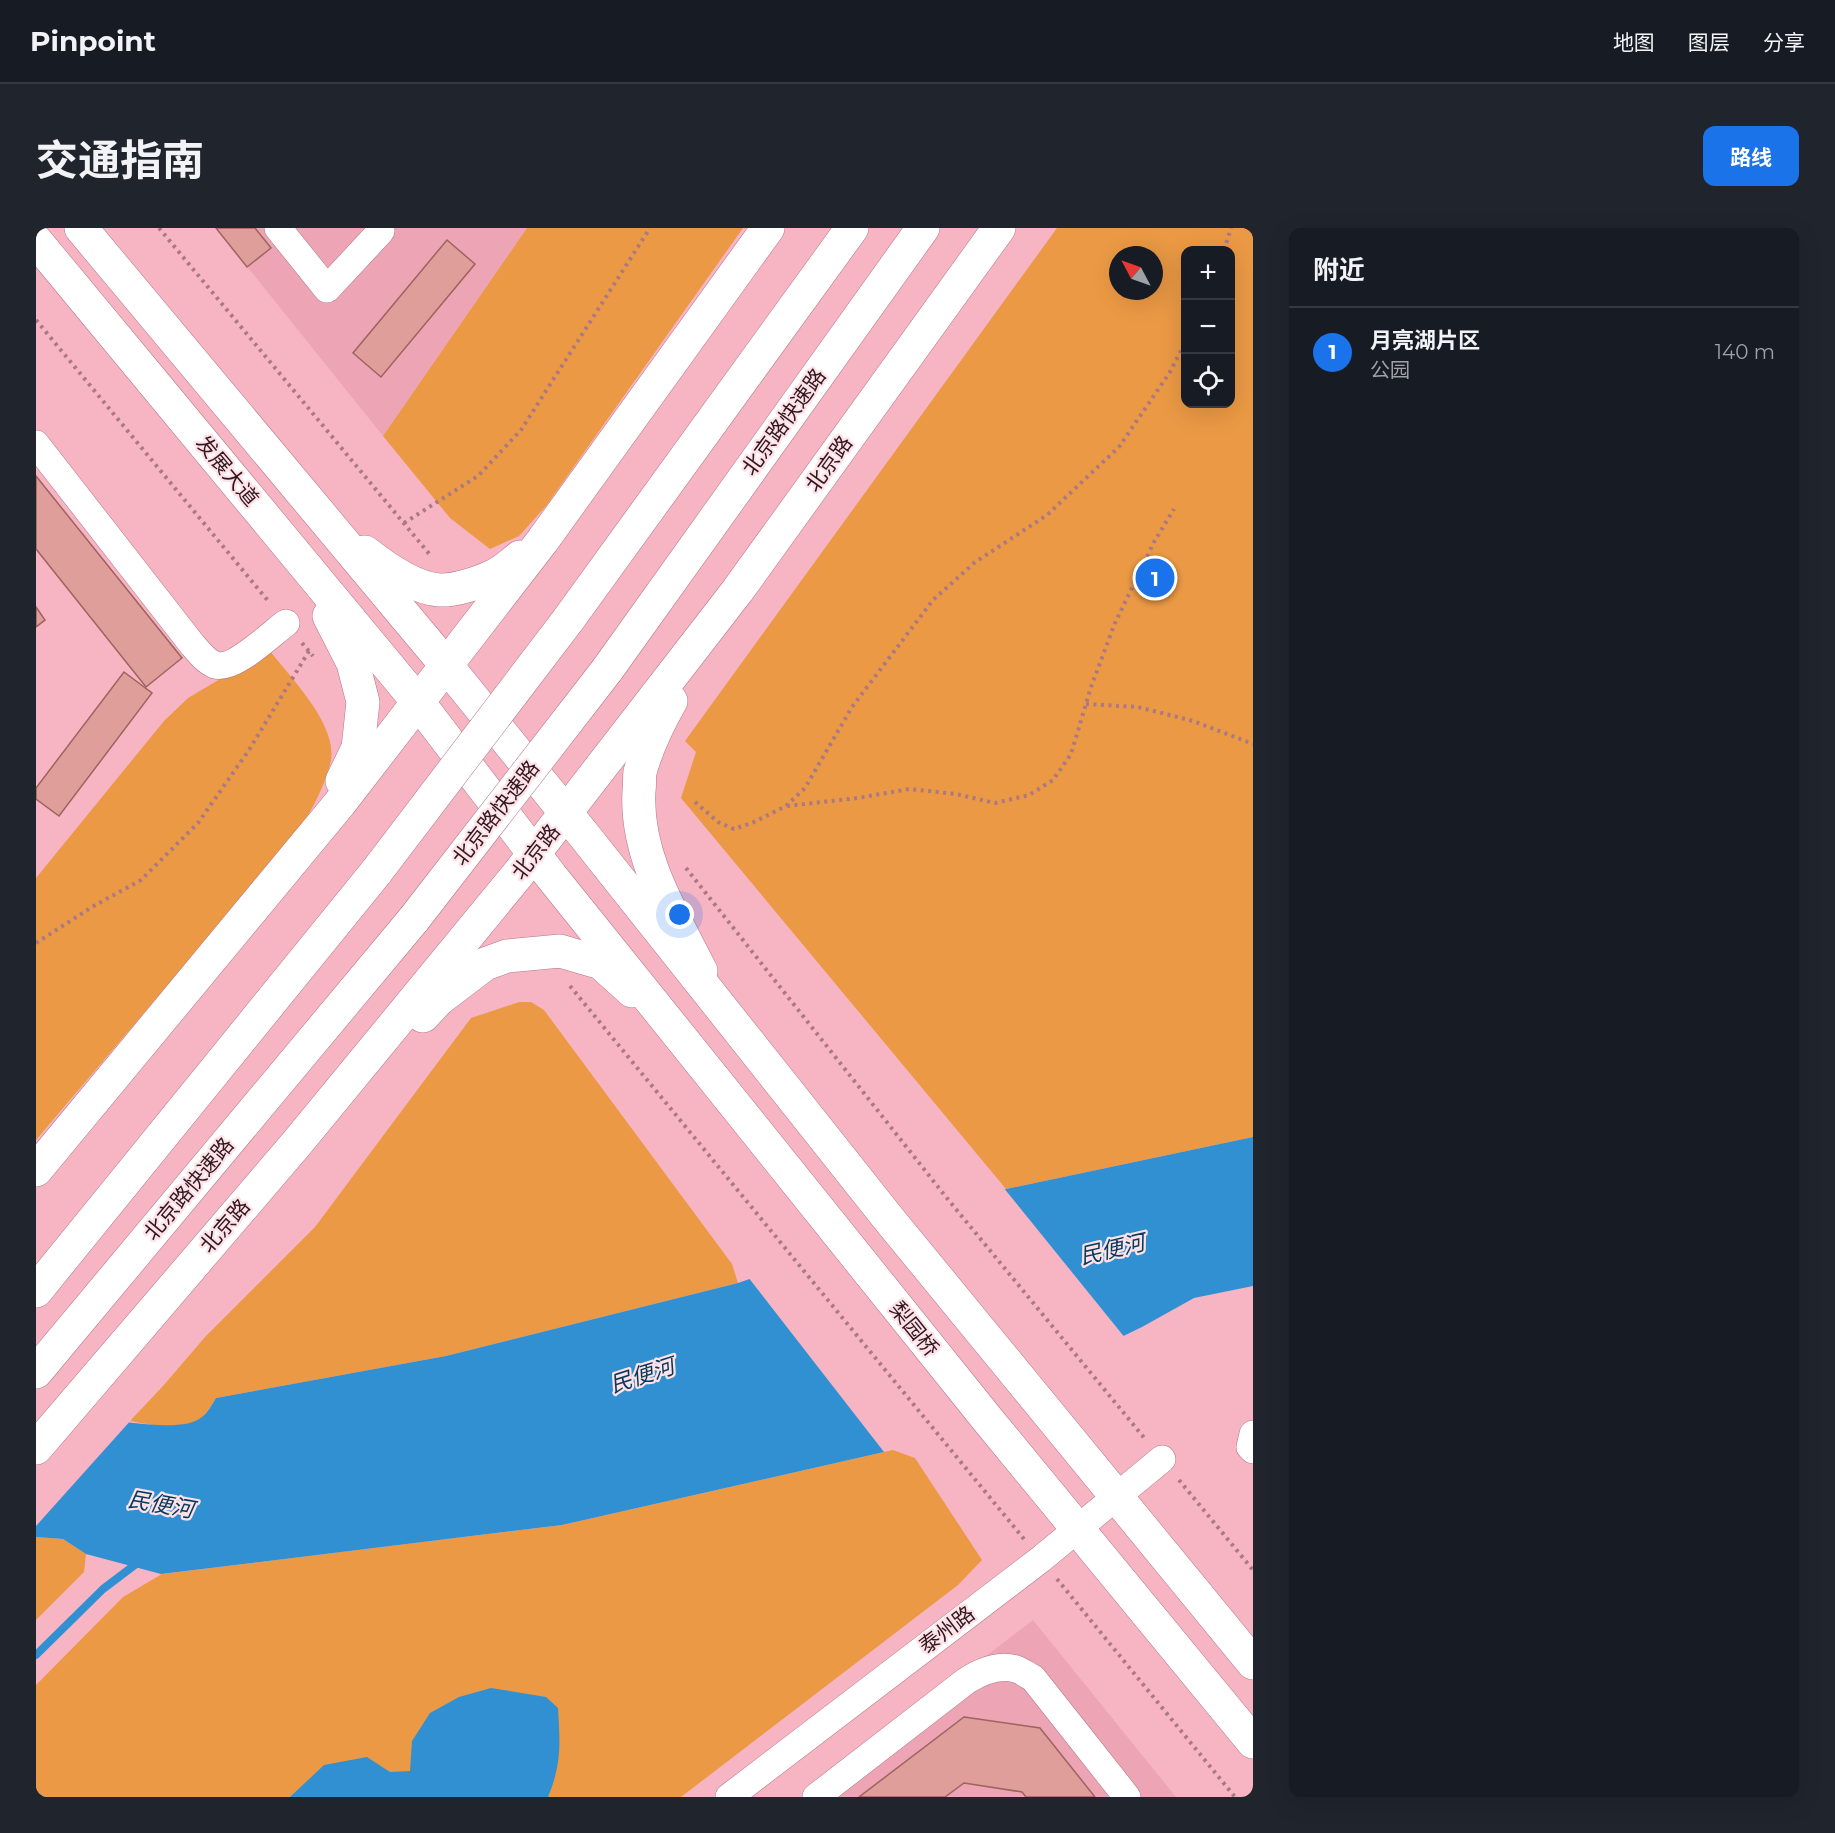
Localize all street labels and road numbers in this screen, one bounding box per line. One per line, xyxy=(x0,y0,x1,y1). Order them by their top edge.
street label: 北京路快速路 xyxy=(737,364,831,480)
street label: 发展大道 xyxy=(191,430,264,511)
street label: 北京路 xyxy=(800,431,858,497)
street label: 北京路快速路 xyxy=(447,756,545,870)
street label: 北京路 xyxy=(507,819,565,885)
street label: 北京路快速路 xyxy=(139,1133,239,1245)
street label: 北京路 xyxy=(195,1194,255,1258)
street label: 梨园桥 xyxy=(885,1296,944,1361)
street label: 泰州路 xyxy=(914,1601,979,1659)

